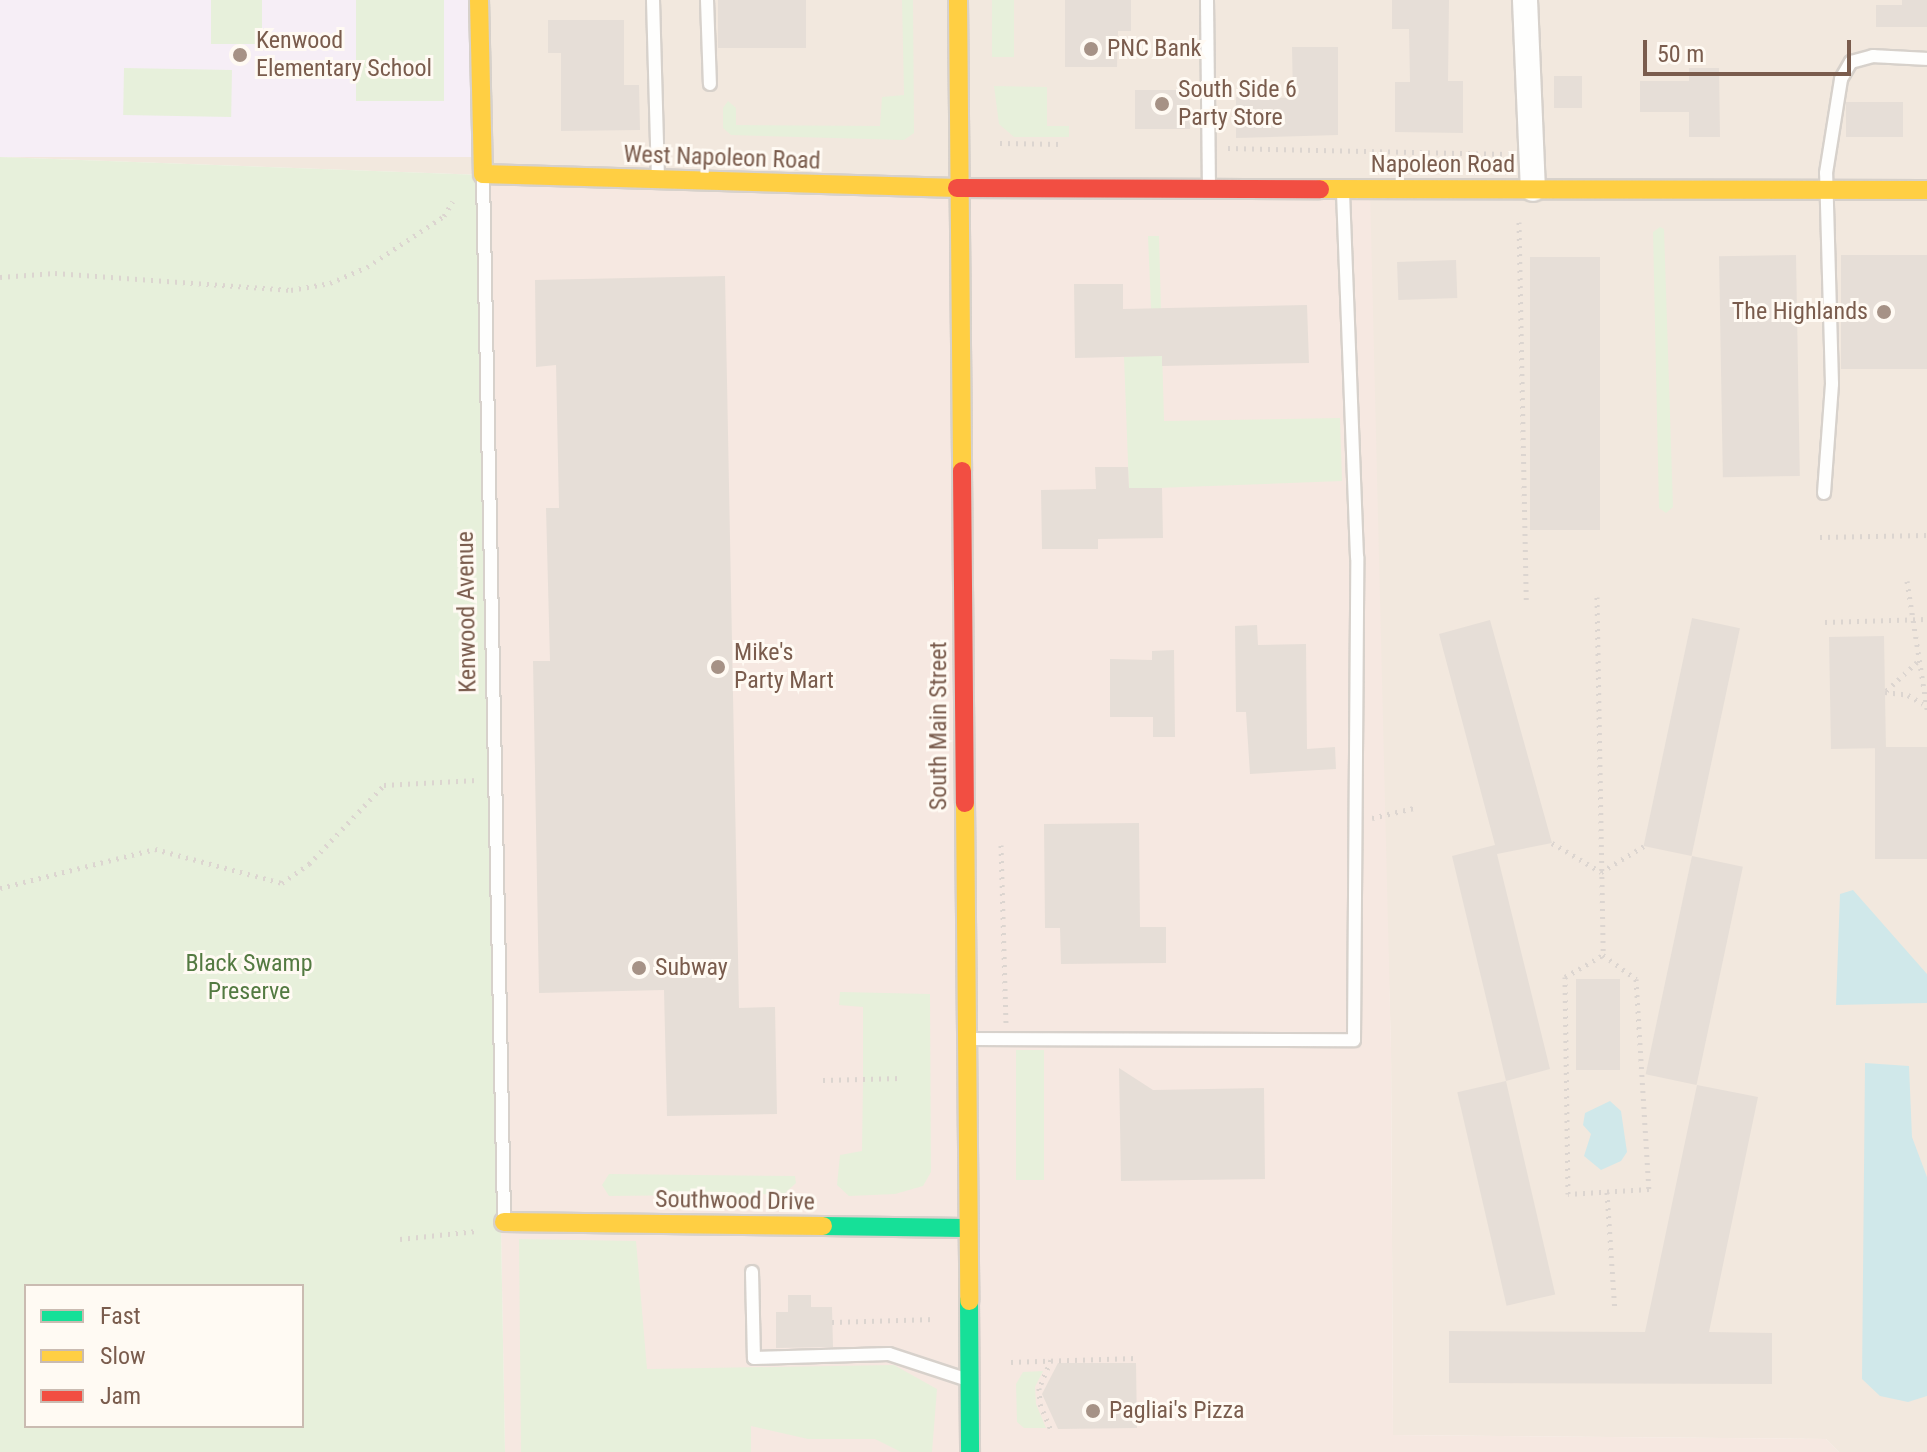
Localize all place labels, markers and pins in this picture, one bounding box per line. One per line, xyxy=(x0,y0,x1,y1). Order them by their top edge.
place label: Kenwood Elementary School xyxy=(256,27,432,83)
place label: PNC Bank xyxy=(1107,35,1201,63)
marker: PNC Bank xyxy=(1082,40,1100,58)
marker: Kenwood Elementary School xyxy=(231,46,249,64)
place label: South Side 6 Party Store xyxy=(1178,76,1297,132)
marker: South Side 6 Party Store xyxy=(1153,95,1171,113)
place label: The Highlands xyxy=(1732,298,1868,326)
marker: The Highlands xyxy=(1875,303,1893,321)
place label: Mike's Party Mart xyxy=(734,639,834,695)
marker: Mike's Party Mart xyxy=(709,658,727,676)
place label: Subway xyxy=(655,954,728,982)
marker: Subway xyxy=(630,959,648,977)
place label: Pagliai's Pizza xyxy=(1109,1397,1245,1425)
marker: Pagliai's Pizza xyxy=(1084,1402,1102,1420)

